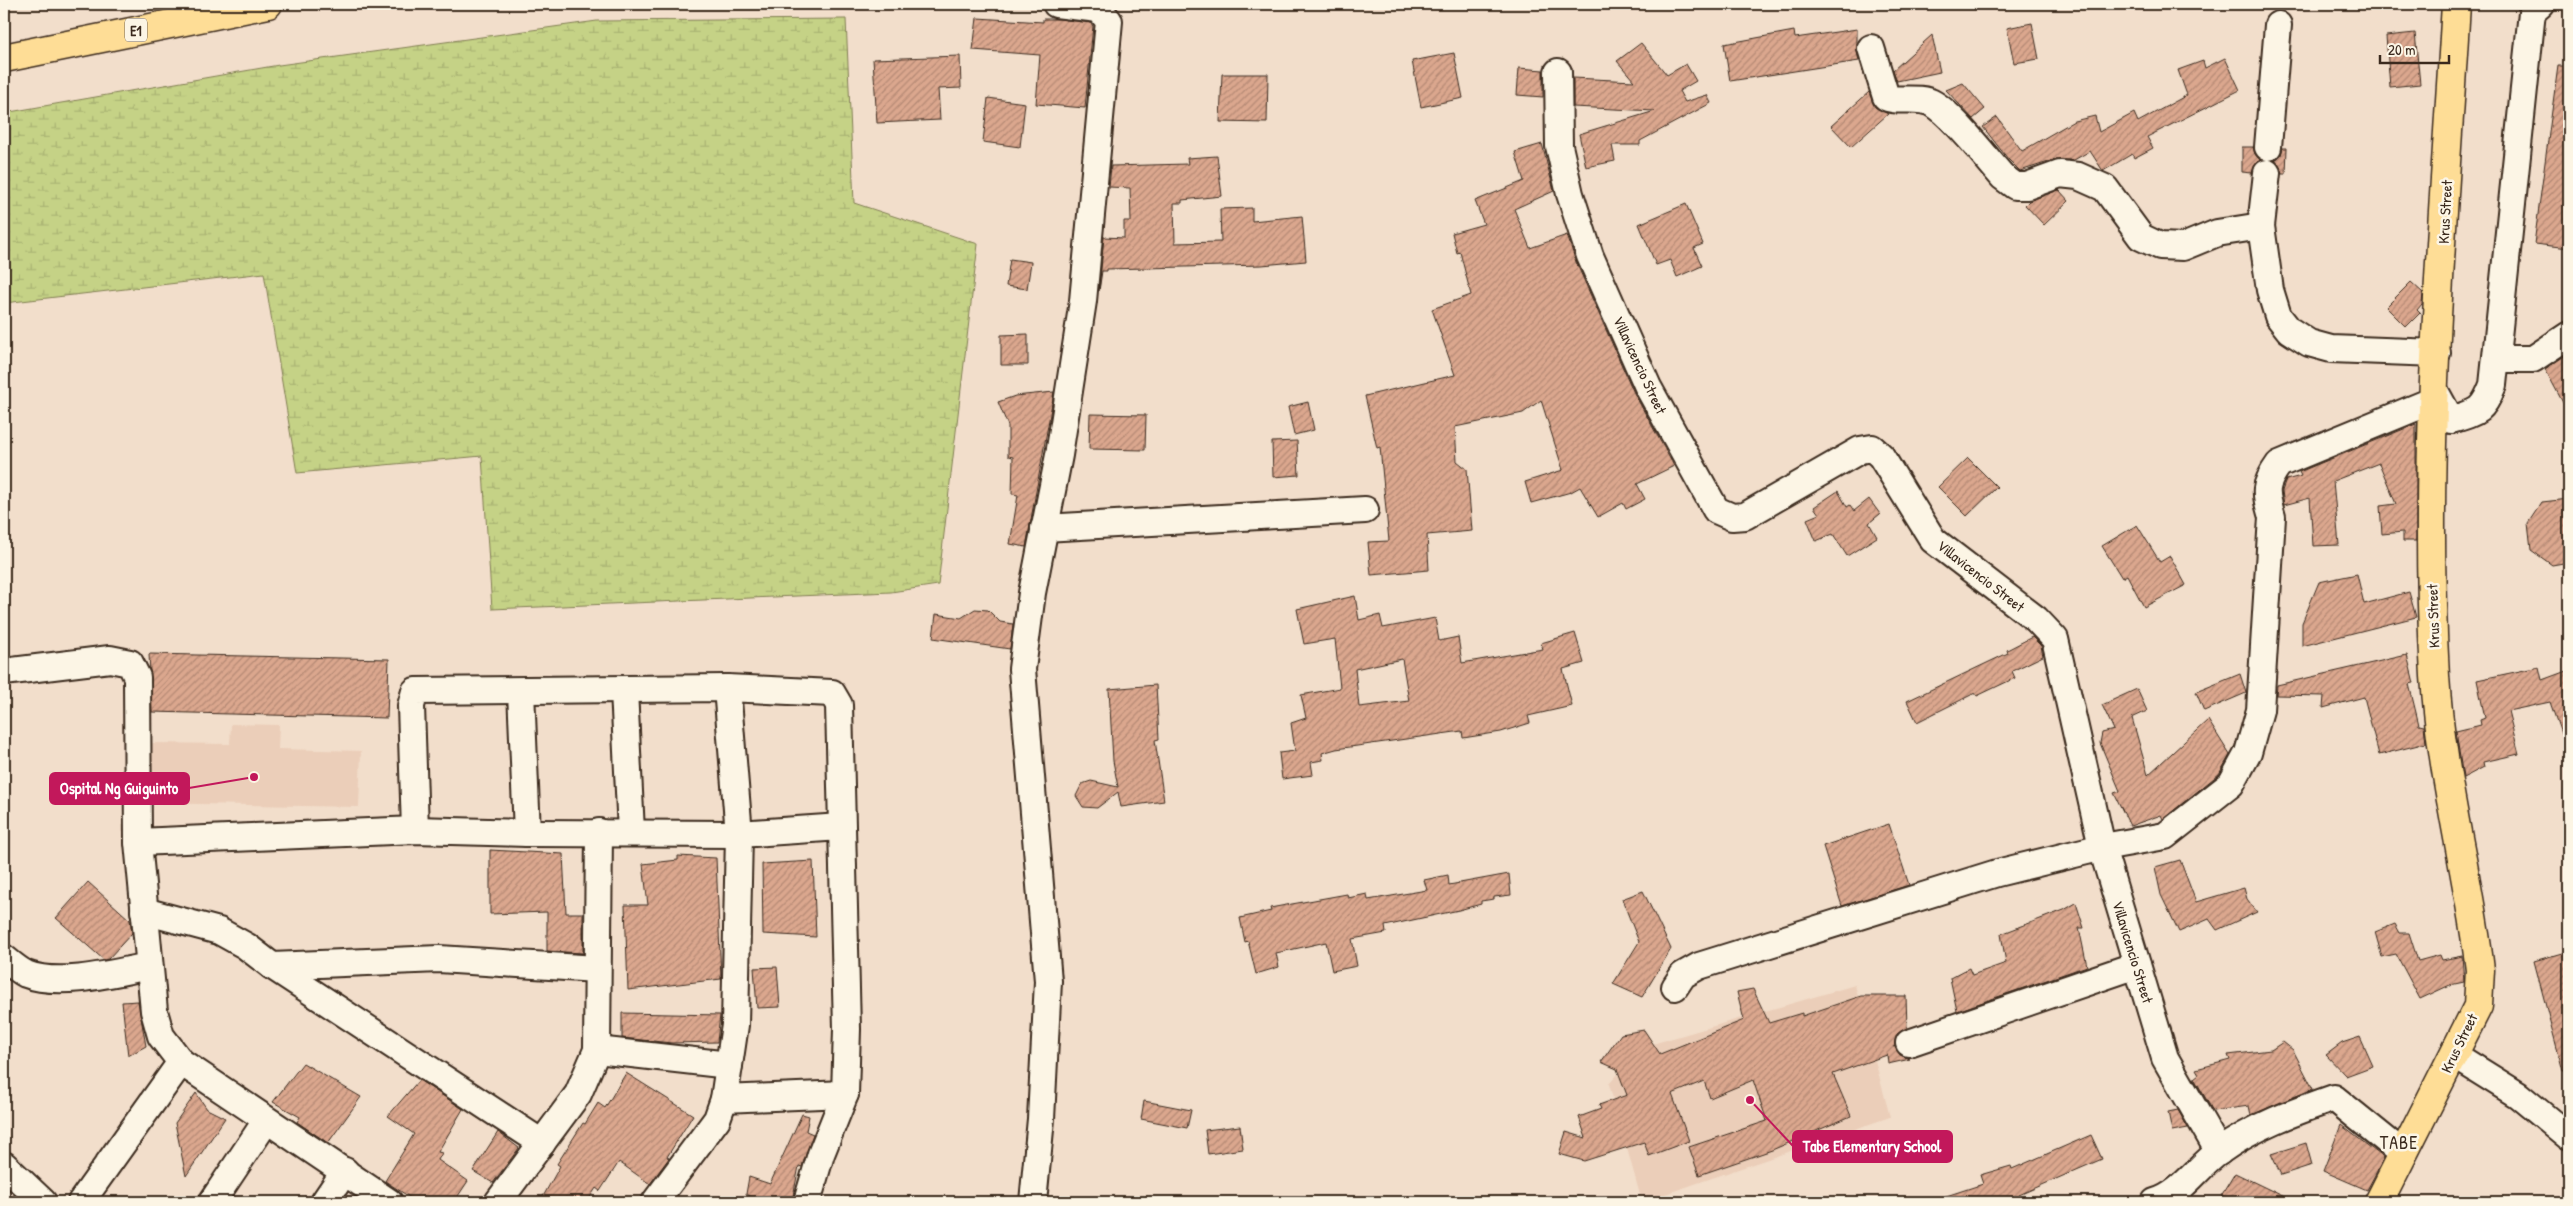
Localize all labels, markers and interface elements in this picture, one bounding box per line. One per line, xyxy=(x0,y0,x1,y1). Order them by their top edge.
road number: E1 xyxy=(125,18,147,42)
scale bar xyxy=(2380,32,2449,64)
text: 20 m xyxy=(2388,39,2415,60)
street label: Krus Street xyxy=(2433,179,2457,244)
street label: Villavicencio Street xyxy=(1608,313,1672,418)
street label: Villavicencio Street xyxy=(1933,535,2030,617)
street label: Krus Street xyxy=(2421,583,2445,648)
callout: Ospital Ng Guiguinto xyxy=(50,773,189,804)
text: Ospital Ng Guiguinto xyxy=(60,777,179,800)
street label: Villavicencio Street xyxy=(2108,898,2159,1006)
street label: Krus Street xyxy=(2436,1009,2483,1076)
district label: TABE xyxy=(2380,1130,2418,1155)
callout: Tabe Elementary School xyxy=(1793,1131,1952,1162)
text: Tabe Elementary School xyxy=(1802,1135,1942,1158)

